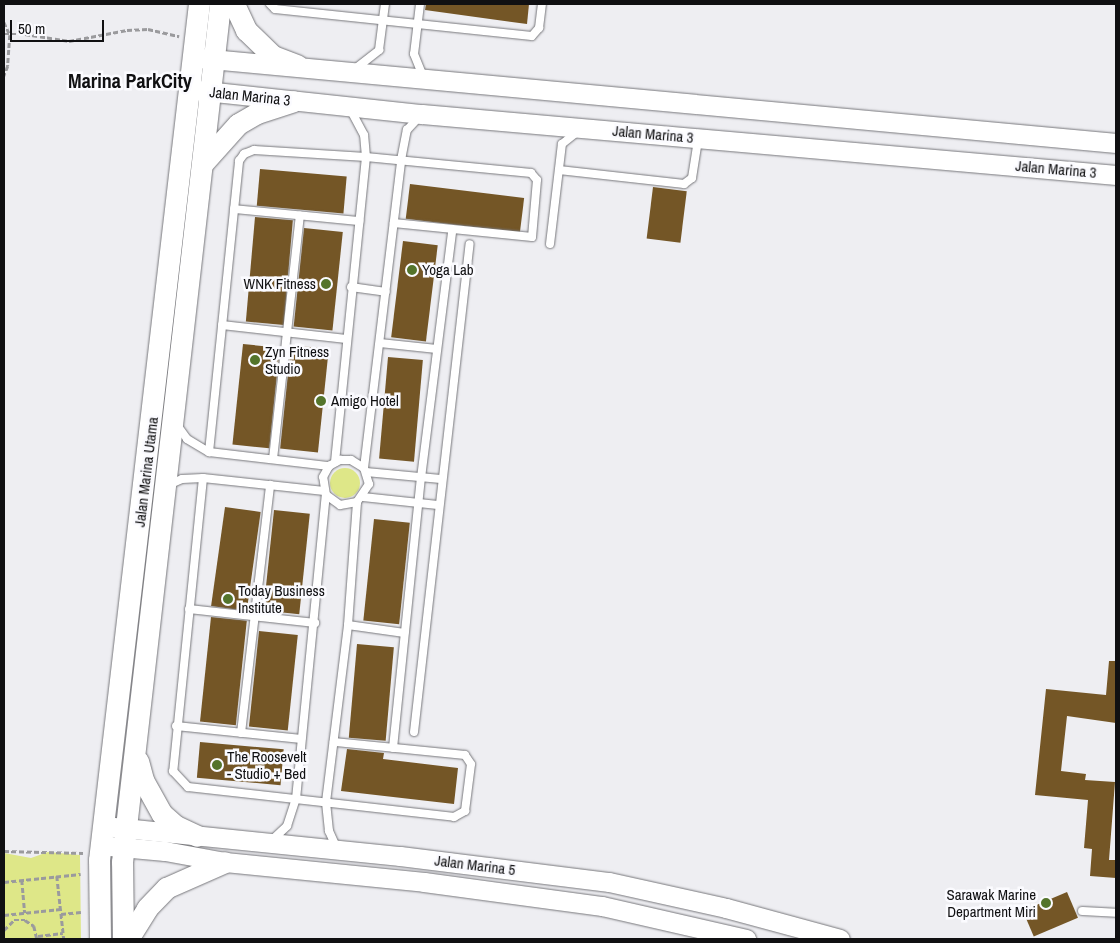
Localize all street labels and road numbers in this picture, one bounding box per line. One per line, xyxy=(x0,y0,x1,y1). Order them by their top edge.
street label: Jalan Marina 3 xyxy=(209,83,291,109)
street label: Jalan Marina 3 xyxy=(612,121,694,147)
street label: Jalan Marina 3 xyxy=(1015,156,1097,182)
street label: Jalan Marina Utama xyxy=(130,416,162,528)
street label: Jalan Marina 5 xyxy=(434,851,516,879)

